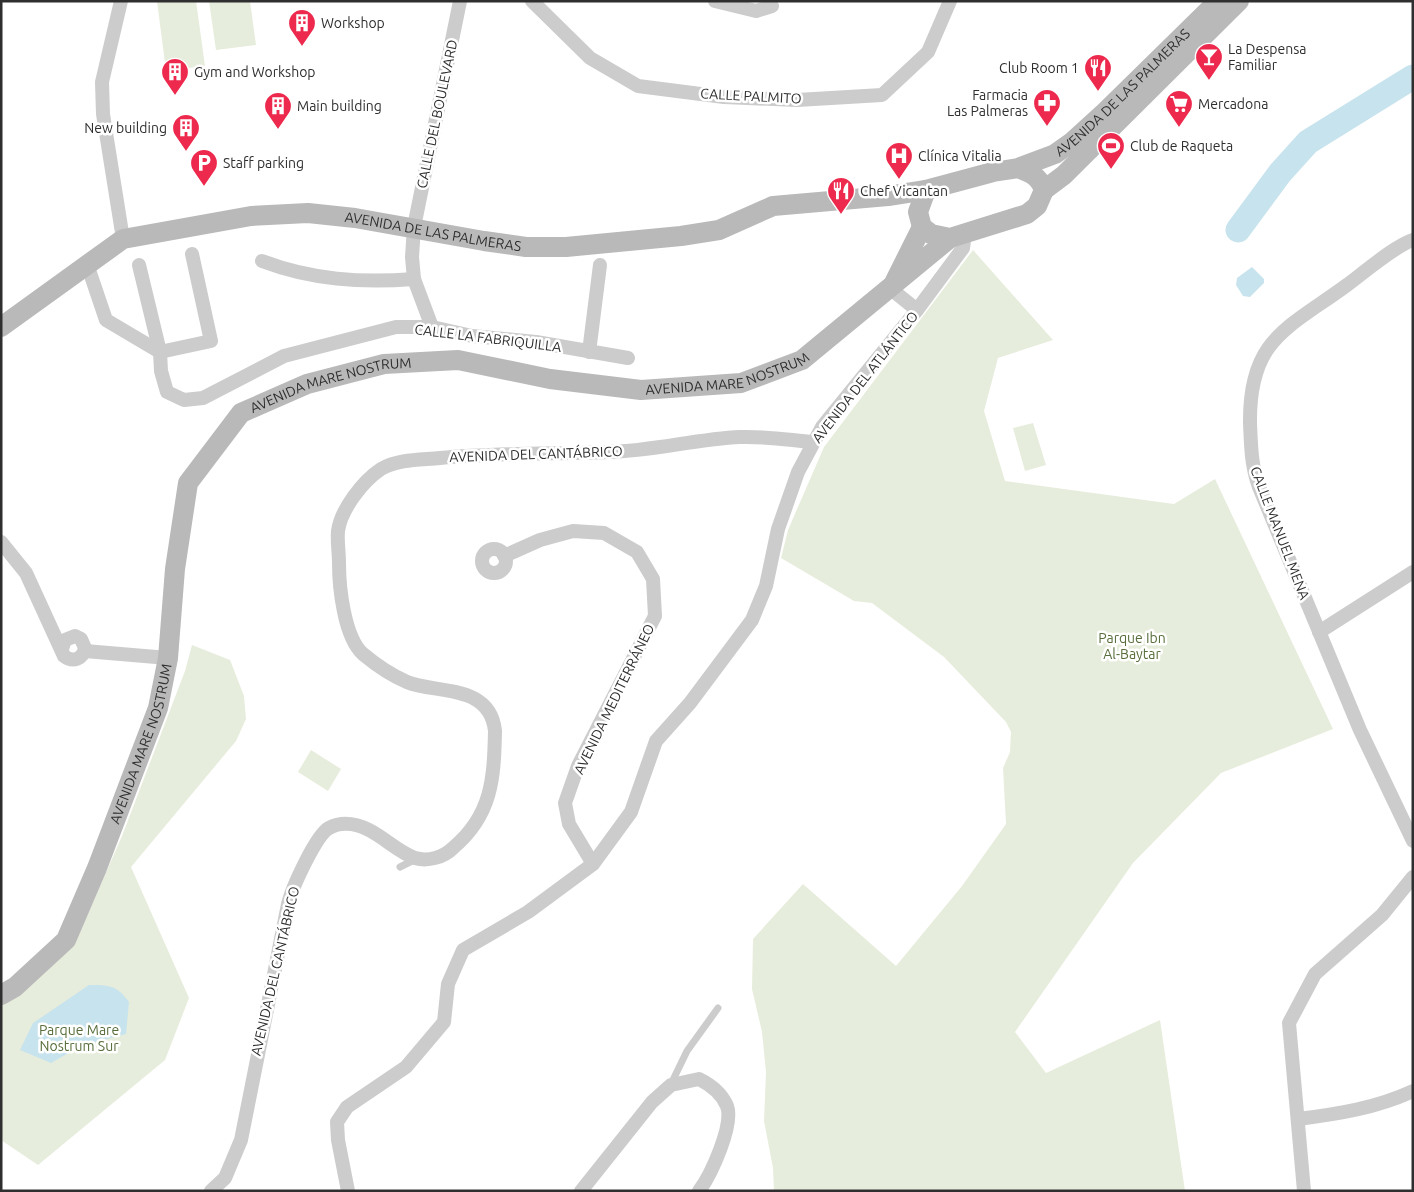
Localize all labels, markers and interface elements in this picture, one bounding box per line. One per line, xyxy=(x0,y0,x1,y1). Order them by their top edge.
building icon: Workshop xyxy=(287,8,317,47)
place label: Workshop xyxy=(321,15,385,31)
street label: AVENIDA DE LAS PALMERAS xyxy=(1052,25,1193,159)
street label: CALLE DEL BOULEVARD xyxy=(413,38,461,190)
place label: La Despensa Familiar xyxy=(1228,41,1306,73)
bar icon: La Despensa Familiar xyxy=(1194,42,1224,81)
restaurant icon: Club Room 1 xyxy=(1083,53,1113,92)
building icon: Gym and Workshop xyxy=(160,57,190,96)
place label: Club Room 1 xyxy=(999,60,1079,76)
place label: Gym and Workshop xyxy=(194,64,316,80)
street label: CALLE PALMITO xyxy=(700,85,802,107)
place label: Farmacia Las Palmeras xyxy=(947,87,1028,119)
pharmacy icon: Farmacia Las Palmeras xyxy=(1032,88,1062,127)
supermarket icon: Mercadona xyxy=(1164,89,1194,128)
building icon: Main building xyxy=(263,91,293,130)
place label: Mercadona xyxy=(1198,96,1268,112)
place label: Main building xyxy=(297,98,382,114)
building icon: New building xyxy=(171,113,201,152)
place label: New building xyxy=(84,120,167,136)
sports icon: Club de Raqueta xyxy=(1096,131,1126,170)
place label: Club de Raqueta xyxy=(1130,138,1233,154)
hospital icon: Clínica Vitalia xyxy=(884,141,914,180)
parking icon: Staff parking xyxy=(189,148,219,187)
place label: Clínica Vitalia xyxy=(918,148,1002,164)
place label: Staff parking xyxy=(223,155,304,171)
restaurant icon: Chef Vicantan xyxy=(826,176,856,215)
place label: Chef Vicantan xyxy=(860,183,948,199)
street label: AVENIDA DE LAS PALMERAS xyxy=(344,209,522,254)
street label: AVENIDA DEL ATLÁNTICO xyxy=(808,307,921,446)
street label: CALLE LA FABRIQUILLA xyxy=(414,321,562,355)
street label: AVENIDA MARE NOSTRUM xyxy=(645,349,813,398)
street label: AVENIDA MARE NOSTRUM xyxy=(248,355,412,416)
street label: AVENIDA DEL CANTÁBRICO xyxy=(449,442,623,465)
street label: CALLE MANUEL MENA xyxy=(1247,464,1313,602)
street label: AVENIDA MEDITERRÁNEO xyxy=(570,621,657,777)
park label: Parque Ibn Al-Baytar xyxy=(1098,630,1166,662)
street label: AVENIDA MARE NOSTRUM xyxy=(107,662,175,826)
street label: AVENIDA DEL CANTÁBRICO xyxy=(247,884,302,1057)
park label: Parque Mare Nostrum Sur xyxy=(39,1022,119,1054)

